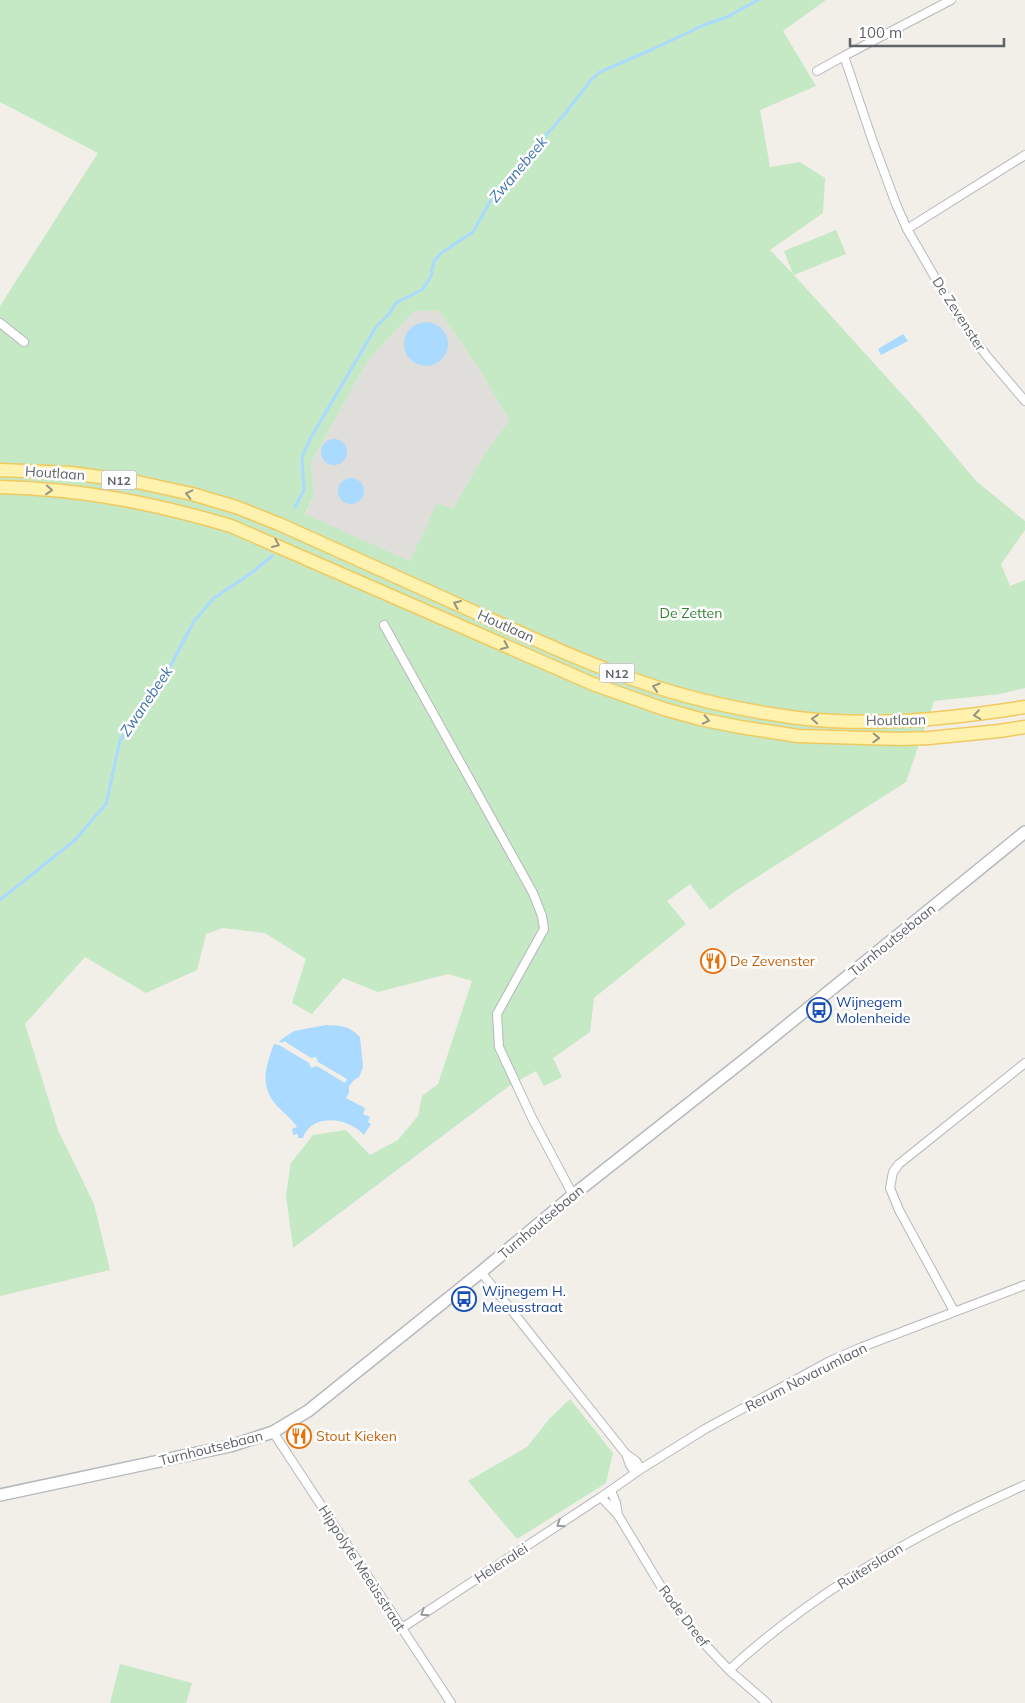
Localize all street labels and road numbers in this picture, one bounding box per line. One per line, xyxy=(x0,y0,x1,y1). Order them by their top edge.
street label: De Zevenster xyxy=(928,273,990,355)
street label: Houtlaan xyxy=(24,462,86,484)
road number: N12 xyxy=(102,470,136,490)
street label: Houtlaan xyxy=(475,606,537,646)
road number: N12 xyxy=(600,664,634,682)
street label: Houtlaan xyxy=(866,710,926,730)
street label: Turnhoutsebaan xyxy=(845,900,939,980)
street label: Turnhoutsebaan xyxy=(495,1181,587,1263)
street label: Rerum Novarumlaan xyxy=(742,1339,870,1415)
street label: Turnhoutsebaan xyxy=(157,1426,265,1470)
street label: Hippolyte Meeùsstraat xyxy=(315,1502,410,1634)
street label: Helenalei xyxy=(471,1539,531,1587)
street label: Ruiterslaan xyxy=(834,1539,906,1593)
street label: Rode Dreef xyxy=(655,1582,713,1651)

